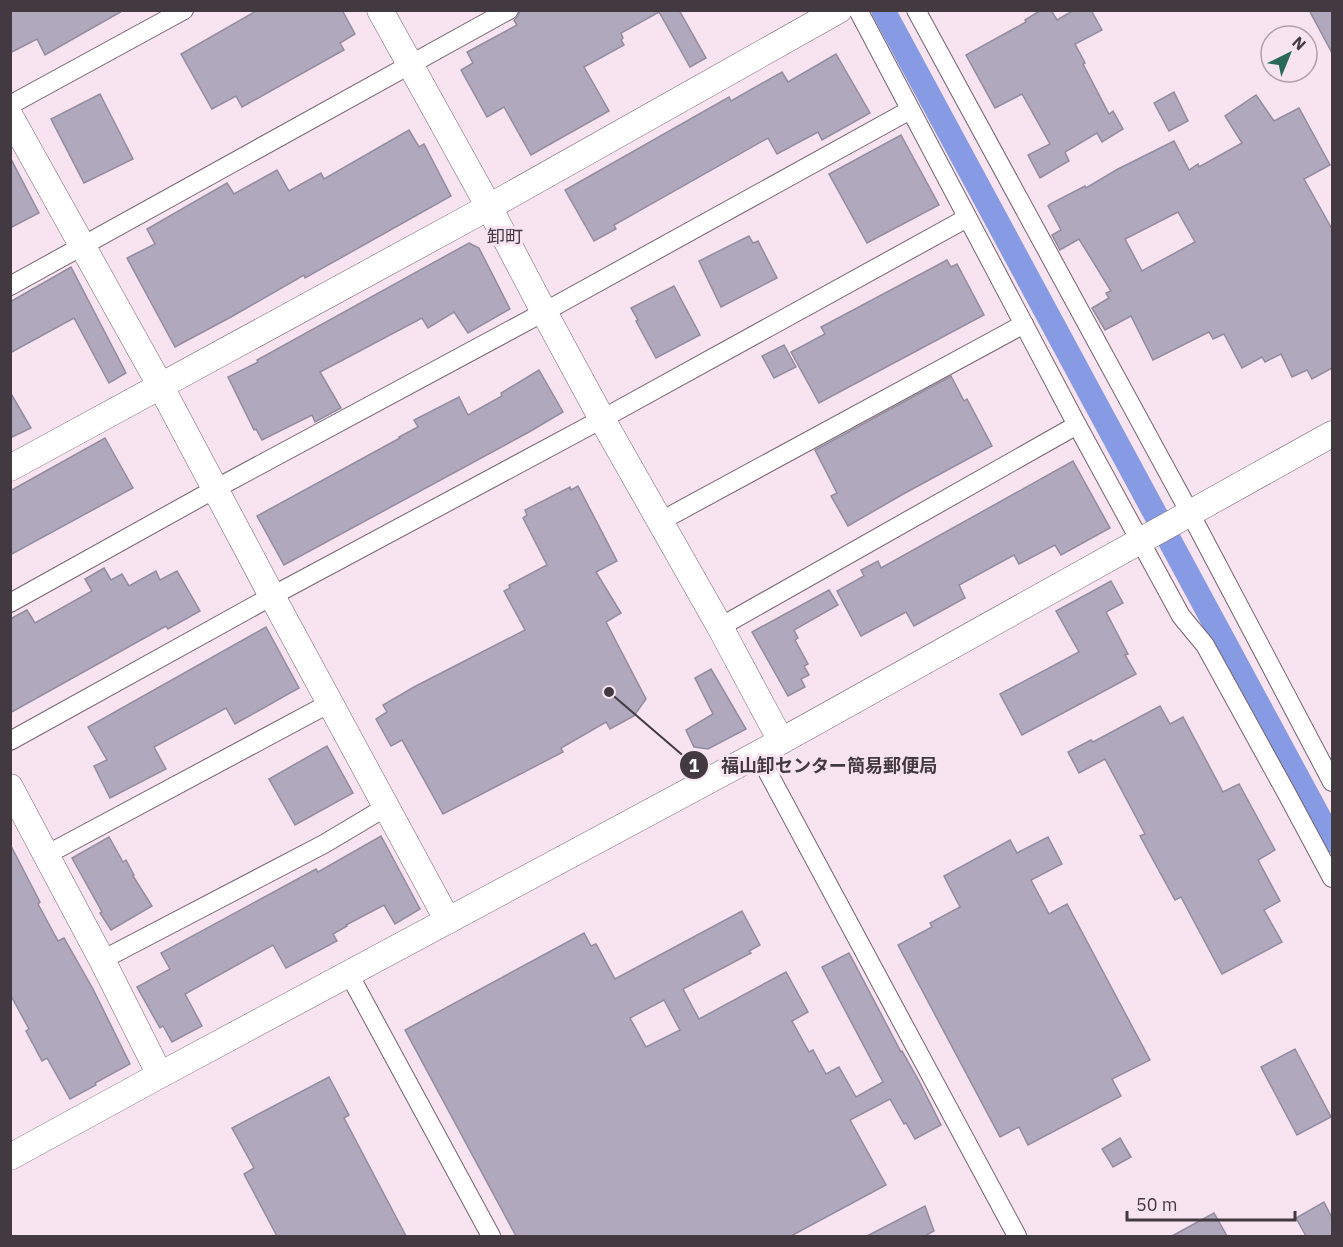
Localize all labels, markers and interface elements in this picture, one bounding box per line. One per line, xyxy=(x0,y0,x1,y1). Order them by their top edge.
north arrow xyxy=(1259,24,1319,84)
text: N xyxy=(1288,32,1310,54)
district label: 卸町 xyxy=(487,225,523,248)
callout: 福山卸センター簡易郵便局 xyxy=(679,747,949,783)
text: 1 xyxy=(689,754,700,777)
text: 福山卸センター簡易郵便局 xyxy=(721,754,937,777)
scale bar xyxy=(1127,1184,1295,1222)
text: 50 m xyxy=(1136,1193,1178,1216)

